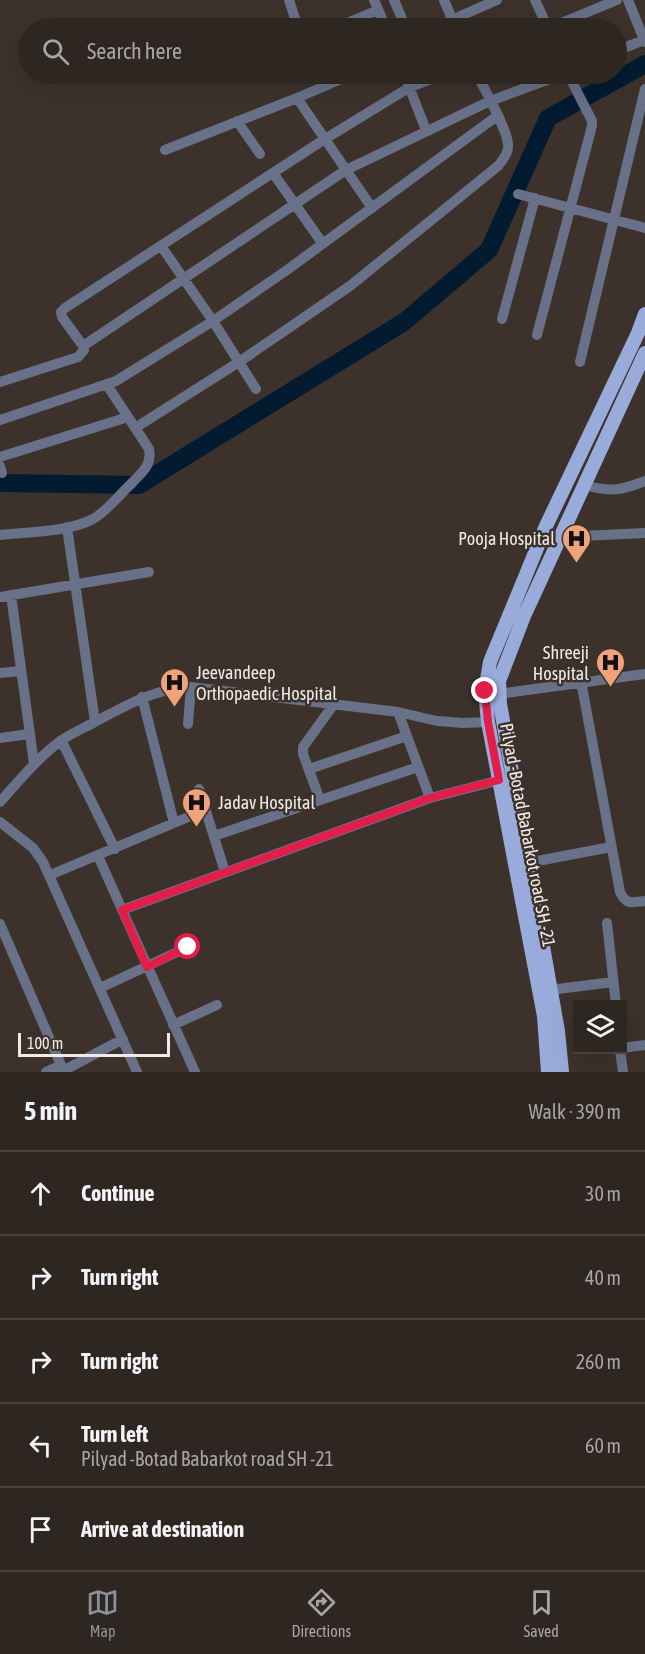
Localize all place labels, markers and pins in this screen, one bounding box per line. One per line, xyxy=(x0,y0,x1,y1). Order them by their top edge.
hospital icon: Pooja Hospital xyxy=(560,522,592,564)
place label: Pooja Hospital xyxy=(458,528,555,549)
place label: Shreeji Hospital xyxy=(533,642,589,684)
hospital icon: Shreeji Hospital xyxy=(594,646,626,688)
place label: Jeevandeep Orthopaedic Hospital xyxy=(196,662,337,704)
hospital icon: Jeevandeep Orthopaedic Hospital xyxy=(159,666,191,708)
hospital icon: Jadav Hospital xyxy=(181,786,213,828)
place label: Jadav Hospital xyxy=(218,792,315,813)

